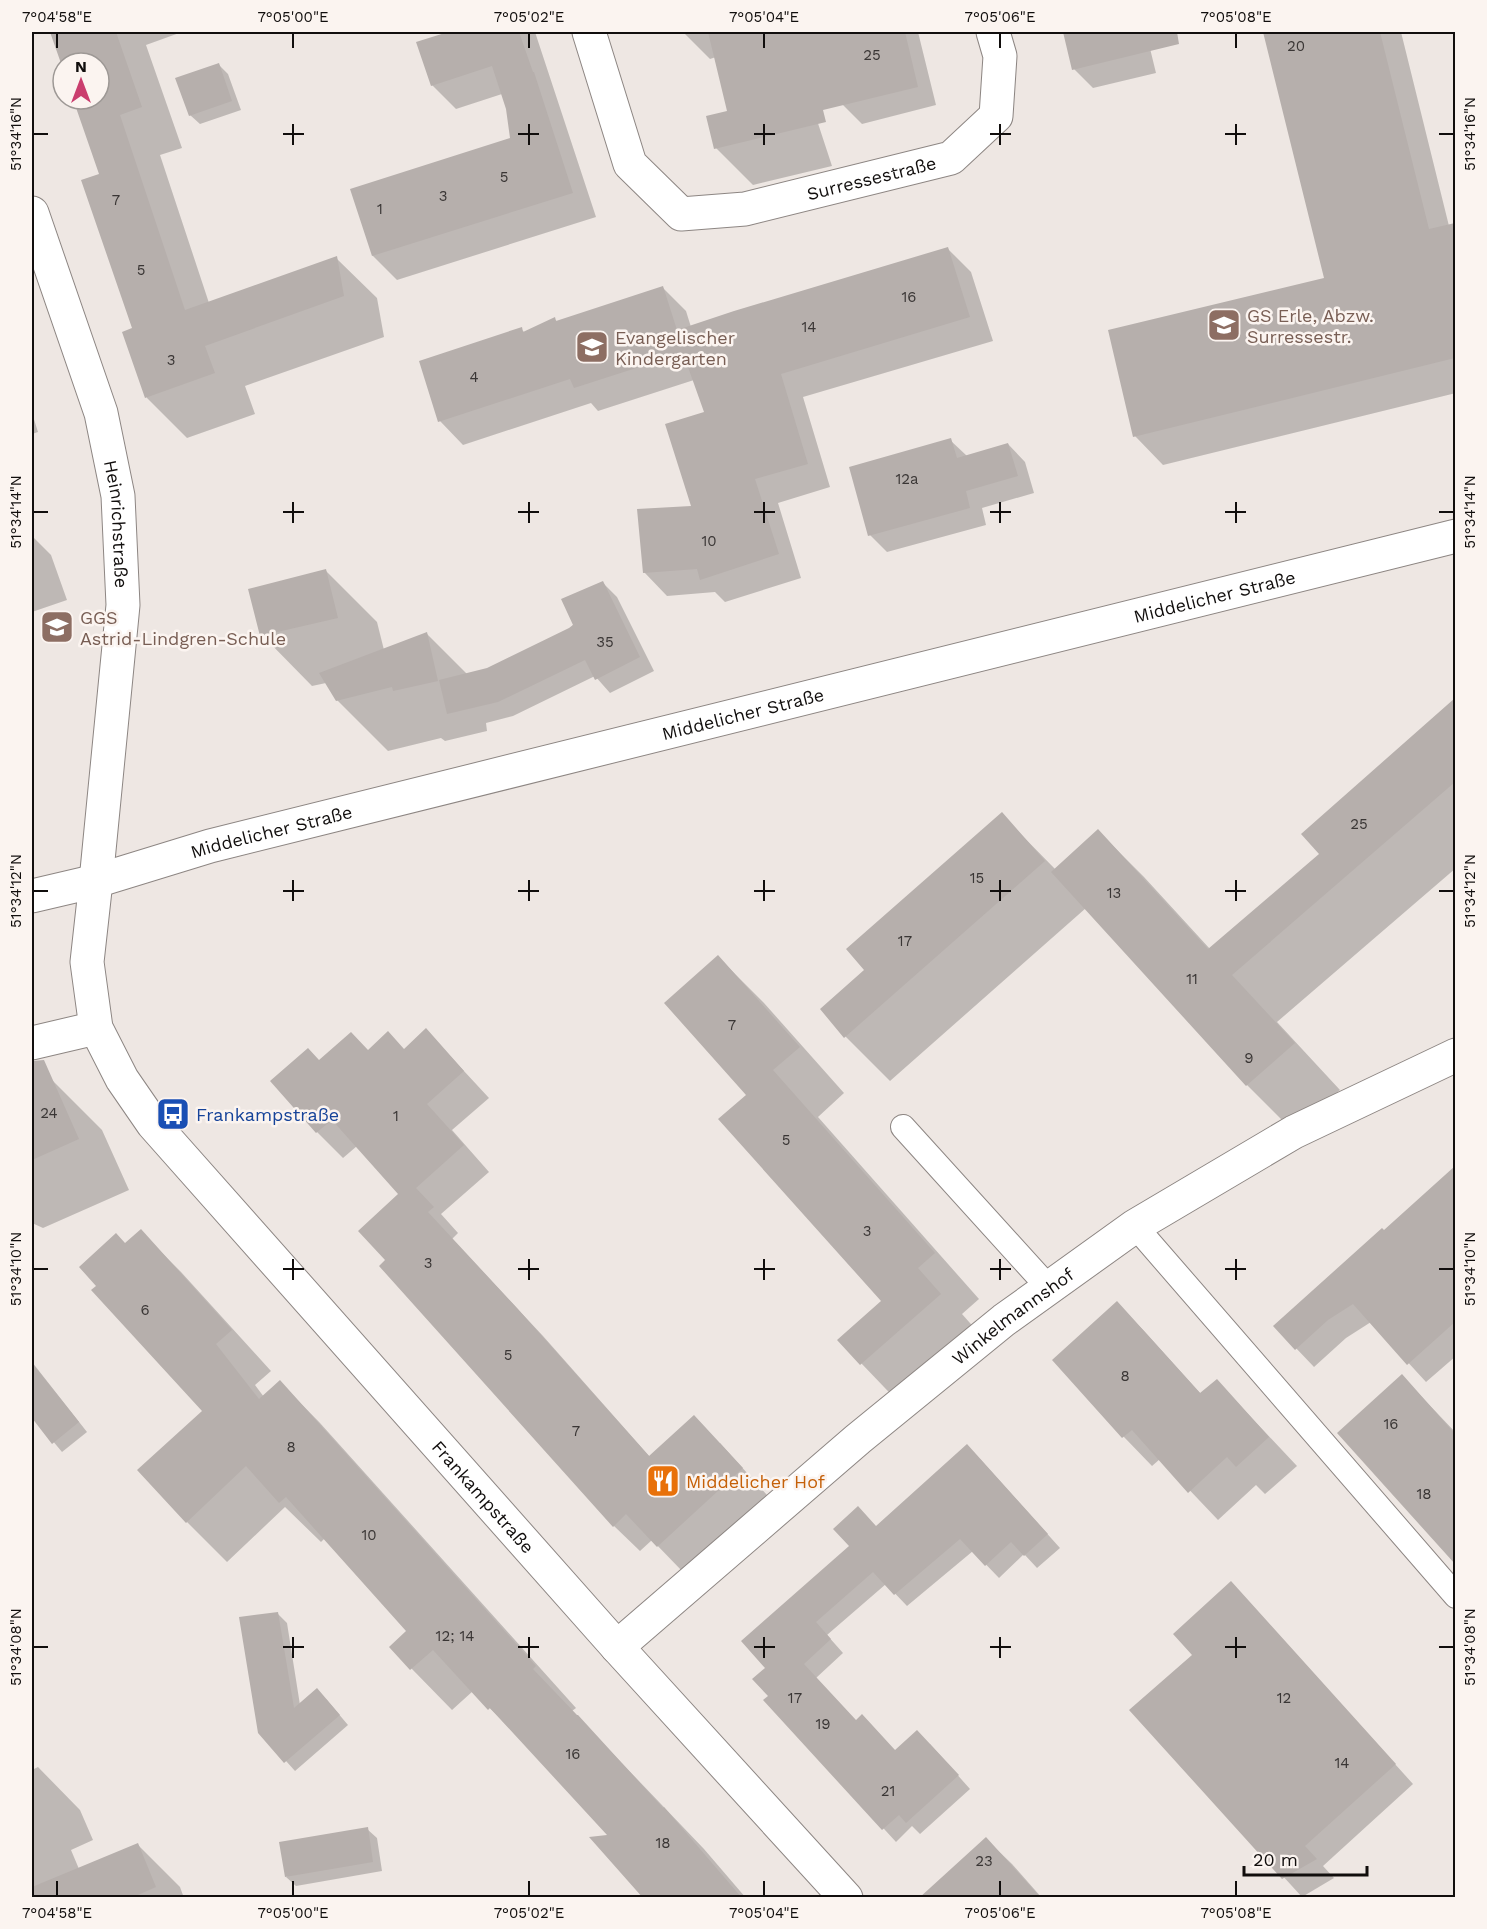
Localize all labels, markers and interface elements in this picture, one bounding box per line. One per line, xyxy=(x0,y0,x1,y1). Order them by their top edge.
text: 7°04'58"E xyxy=(22,8,92,26)
text: 7°05'00"E xyxy=(257,8,329,26)
text: 7°05'02"E xyxy=(494,8,564,26)
text: 7°05'04"E xyxy=(729,8,799,26)
text: 7°05'06"E xyxy=(965,8,1035,26)
text: 7°05'08"E xyxy=(1200,8,1272,26)
house number: 20 xyxy=(1287,37,1305,55)
house number: 25 xyxy=(863,46,881,64)
north arrow xyxy=(51,51,111,111)
text: N xyxy=(75,57,87,76)
text: 51°34'16"N xyxy=(7,97,25,171)
text: 51°34'16"N xyxy=(1461,97,1479,171)
street label: Surressestraße xyxy=(804,152,938,204)
house number: 5 xyxy=(500,168,508,186)
house number: 3 xyxy=(439,187,447,205)
house number: 7 xyxy=(112,191,120,209)
house number: 1 xyxy=(377,200,383,218)
house number: 5 xyxy=(137,261,145,279)
house number: 16 xyxy=(902,288,916,306)
place label: GS Erle, Abzw. Surressestr. xyxy=(1247,305,1374,347)
school or university icon: GS Erle, Abzw. Surressestr. xyxy=(1206,307,1242,343)
house number: 14 xyxy=(801,318,817,336)
place label: Evangelischer Kindergarten xyxy=(615,327,735,369)
school or university icon: Evangelischer Kindergarten xyxy=(574,329,610,365)
house number: 3 xyxy=(167,351,175,369)
house number: 4 xyxy=(469,368,479,386)
street label: Heinrichstraße xyxy=(100,458,133,588)
house number: 12a xyxy=(895,470,919,488)
text: 51°34'14"N xyxy=(7,475,25,549)
text: 51°34'14"N xyxy=(1461,475,1479,549)
house number: 10 xyxy=(701,532,717,550)
street label: Middelicher Straße xyxy=(1131,566,1298,626)
place label: GGS Astrid-Lindgren-Schule xyxy=(80,607,286,649)
school or university icon: GGS Astrid-Lindgren-Schule xyxy=(39,609,75,645)
house number: 35 xyxy=(596,633,614,651)
street label: Middelicher Straße xyxy=(660,683,826,744)
street label: Middelicher Straße xyxy=(188,801,354,862)
house number: 25 xyxy=(1350,815,1368,833)
text: 51°34'12"N xyxy=(7,854,25,928)
text: 51°34'12"N xyxy=(1461,854,1479,928)
house number: 15 xyxy=(970,869,984,887)
house number: 13 xyxy=(1107,884,1121,902)
house number: 17 xyxy=(898,932,912,950)
house number: 11 xyxy=(1186,970,1198,988)
house number: 7 xyxy=(728,1016,736,1034)
house number: 9 xyxy=(1244,1049,1254,1067)
bus stop icon: Frankampstraße xyxy=(155,1096,191,1132)
house number: 24 xyxy=(40,1104,58,1122)
place label: Frankampstraße xyxy=(196,1104,339,1125)
house number: 1 xyxy=(393,1107,399,1125)
house number: 5 xyxy=(782,1131,790,1149)
house number: 3 xyxy=(863,1222,871,1240)
text: 51°34'10"N xyxy=(7,1232,25,1306)
text: 51°34'10"N xyxy=(1461,1232,1479,1306)
house number: 3 xyxy=(424,1254,432,1272)
street label: Winkelmannshof xyxy=(948,1263,1077,1369)
house number: 6 xyxy=(140,1301,150,1319)
house number: 5 xyxy=(504,1346,512,1364)
house number: 8 xyxy=(1120,1367,1130,1385)
house number: 16 xyxy=(1384,1415,1398,1433)
house number: 7 xyxy=(572,1422,580,1440)
street label: Frankampstraße xyxy=(428,1436,539,1557)
house number: 8 xyxy=(286,1438,296,1456)
restaurant icon: Middelicher Hof xyxy=(645,1463,681,1499)
place label: Middelicher Hof xyxy=(686,1471,825,1492)
house number: 18 xyxy=(1416,1485,1432,1503)
house number: 10 xyxy=(361,1526,377,1544)
text: 51°34'08"N xyxy=(7,1608,25,1686)
text: 51°34'08"N xyxy=(1461,1608,1479,1686)
house number: 12; 14 xyxy=(436,1627,474,1645)
house number: 17 xyxy=(788,1689,802,1707)
house number: 12 xyxy=(1277,1689,1291,1707)
house number: 19 xyxy=(815,1715,831,1733)
house number: 16 xyxy=(566,1745,580,1763)
house number: 14 xyxy=(1334,1754,1350,1772)
house number: 21 xyxy=(881,1782,895,1800)
house number: 18 xyxy=(655,1834,671,1852)
scale bar xyxy=(1244,1839,1367,1877)
text: 20 m xyxy=(1253,1849,1298,1870)
house number: 23 xyxy=(975,1852,993,1870)
text: 7°04'58"E xyxy=(22,1904,92,1922)
text: 7°05'00"E xyxy=(257,1904,329,1922)
text: 7°05'02"E xyxy=(494,1904,564,1922)
text: 7°05'04"E xyxy=(729,1904,799,1922)
text: 7°05'06"E xyxy=(965,1904,1035,1922)
text: 7°05'08"E xyxy=(1200,1904,1272,1922)

